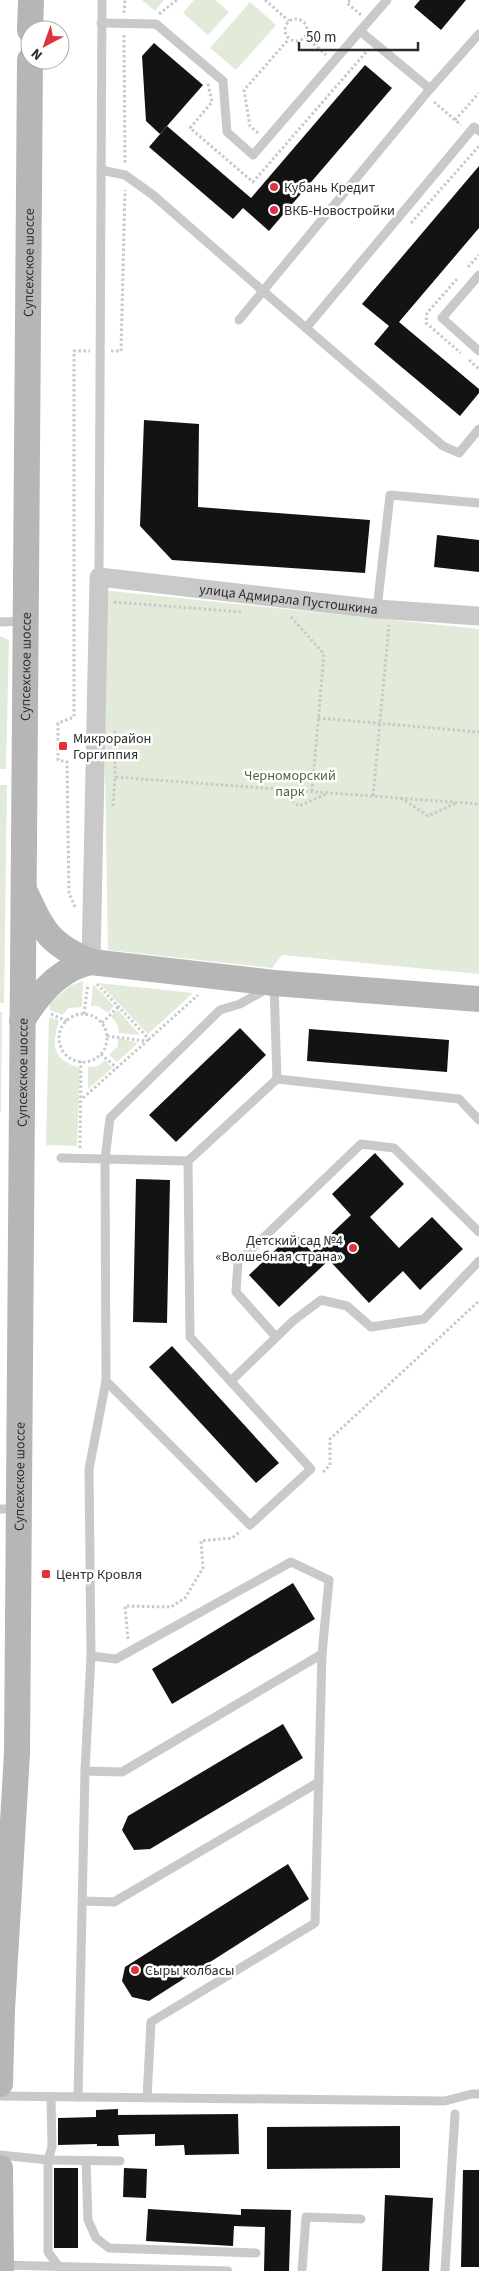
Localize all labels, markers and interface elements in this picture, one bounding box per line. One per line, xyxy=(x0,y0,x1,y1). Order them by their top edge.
north arrow xyxy=(20,20,70,70)
scale bar xyxy=(299,20,418,52)
text: 50 m xyxy=(306,27,336,48)
text: N xyxy=(27,43,47,65)
place label: Кубань Кредит xyxy=(284,178,376,198)
marker: Кубань Кредит xyxy=(268,181,280,193)
place label: ВКБ-Новостройки xyxy=(284,201,395,221)
marker: ВКБ-Новостройки xyxy=(268,204,280,216)
street label: Супсехское шоссе xyxy=(19,208,40,317)
street label: улица Адмирала Пустошкина xyxy=(198,580,379,620)
street label: Супсехское шоссе xyxy=(16,612,37,721)
place label: Микрорайон Горгиппия xyxy=(73,729,151,765)
marker: Микрорайон Горгиппия xyxy=(57,740,69,752)
park label: Черноморский парк xyxy=(244,766,336,802)
street label: Супсехское шоссе xyxy=(13,1018,34,1127)
place label: Детский сад №4 «Волшебная страна» xyxy=(216,1231,343,1267)
marker: Детский сад №4 «Волшебная страна» xyxy=(347,1242,359,1254)
street label: Супсехское шоссе xyxy=(10,1422,31,1531)
place label: Центр Кровля xyxy=(56,1565,142,1585)
marker: Центр Кровля xyxy=(40,1568,52,1580)
place label: Сыры колбасы xyxy=(145,1961,235,1981)
marker: Сыры колбасы xyxy=(129,1964,141,1976)

